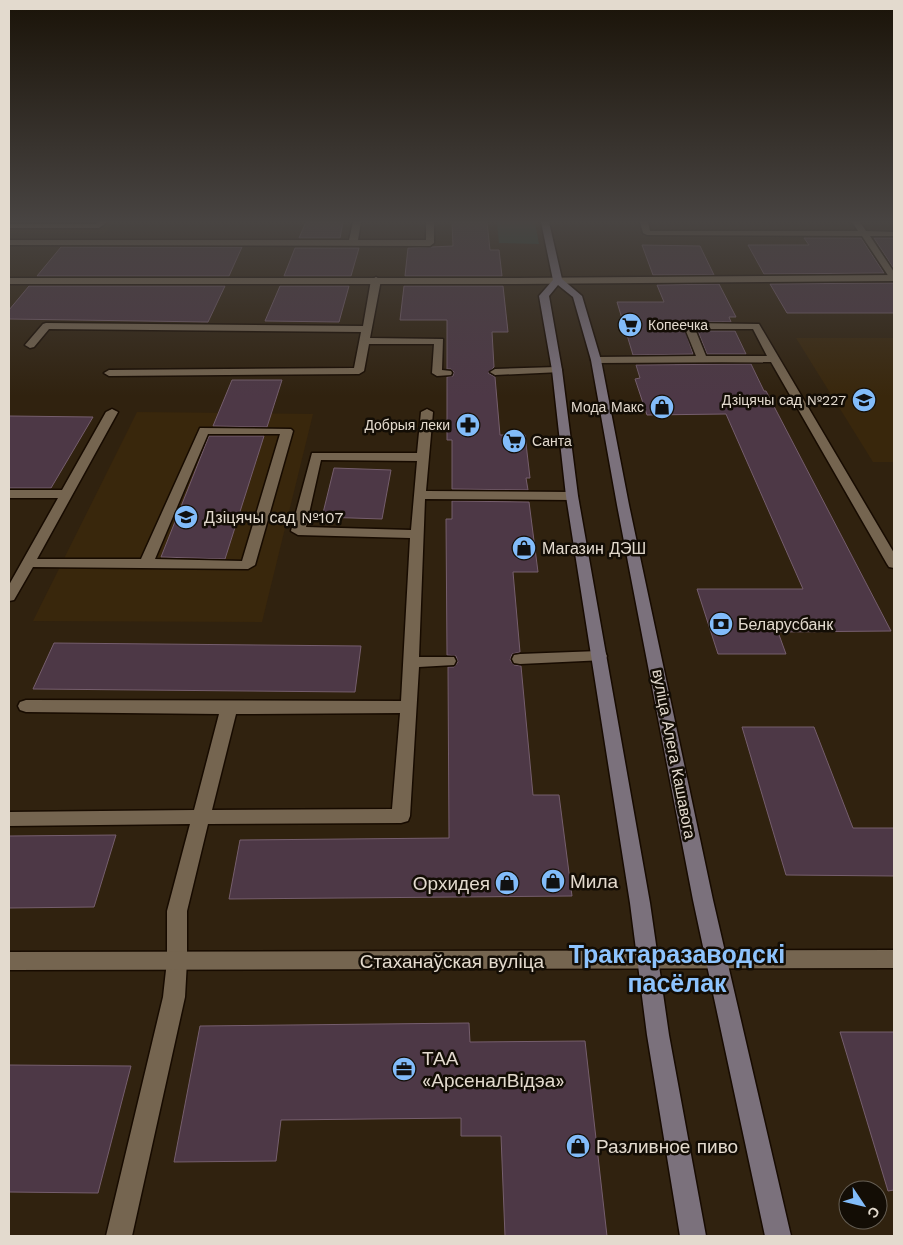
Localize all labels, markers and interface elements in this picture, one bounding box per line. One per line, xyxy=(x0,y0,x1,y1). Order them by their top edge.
supermarket icon: Копеечка xyxy=(617,312,643,338)
place label: Копеечка xyxy=(648,317,708,333)
school or university icon: Дзіцячы сад №227 xyxy=(851,387,877,413)
place label: Дзіцячы сад №227 xyxy=(722,392,846,408)
shop icon: Мода Макс xyxy=(649,394,675,420)
place label: Мода Макс xyxy=(571,399,644,415)
pharmacy icon: Добрыя леки xyxy=(455,412,481,438)
place label: Добрыя леки xyxy=(364,417,450,433)
supermarket icon: Санта xyxy=(501,428,527,454)
place label: Санта xyxy=(532,433,572,449)
school or university icon: Дзіцячы сад №107 xyxy=(173,504,199,530)
place label: Дзіцячы сад №107 xyxy=(204,508,343,527)
shop icon: Магазин ДЭШ xyxy=(511,535,537,561)
place label: Магазин ДЭШ xyxy=(542,539,646,558)
bank icon: Беларусбанк xyxy=(708,611,734,637)
place label: Беларусбанк xyxy=(738,615,834,634)
street label: вуліца Алега Кашавога xyxy=(648,668,700,841)
shop icon: Мила xyxy=(540,868,566,894)
shop icon: Орхидея xyxy=(494,870,520,896)
place label: Мила xyxy=(570,870,619,893)
place label: Орхидея xyxy=(413,872,490,895)
district label: Трактаразаводскі пасёлак xyxy=(569,940,785,998)
street label: Стаханаўская вуліца xyxy=(360,950,545,973)
place label: ТАА «АрсеналВідэа» xyxy=(422,1047,565,1092)
office icon: ТАА «АрсеналВідэа» xyxy=(391,1056,417,1082)
shop icon: Разливное пиво xyxy=(565,1133,591,1159)
place label: Разливное пиво xyxy=(596,1135,738,1158)
north arrow xyxy=(838,1180,888,1230)
text: С xyxy=(864,1204,883,1221)

